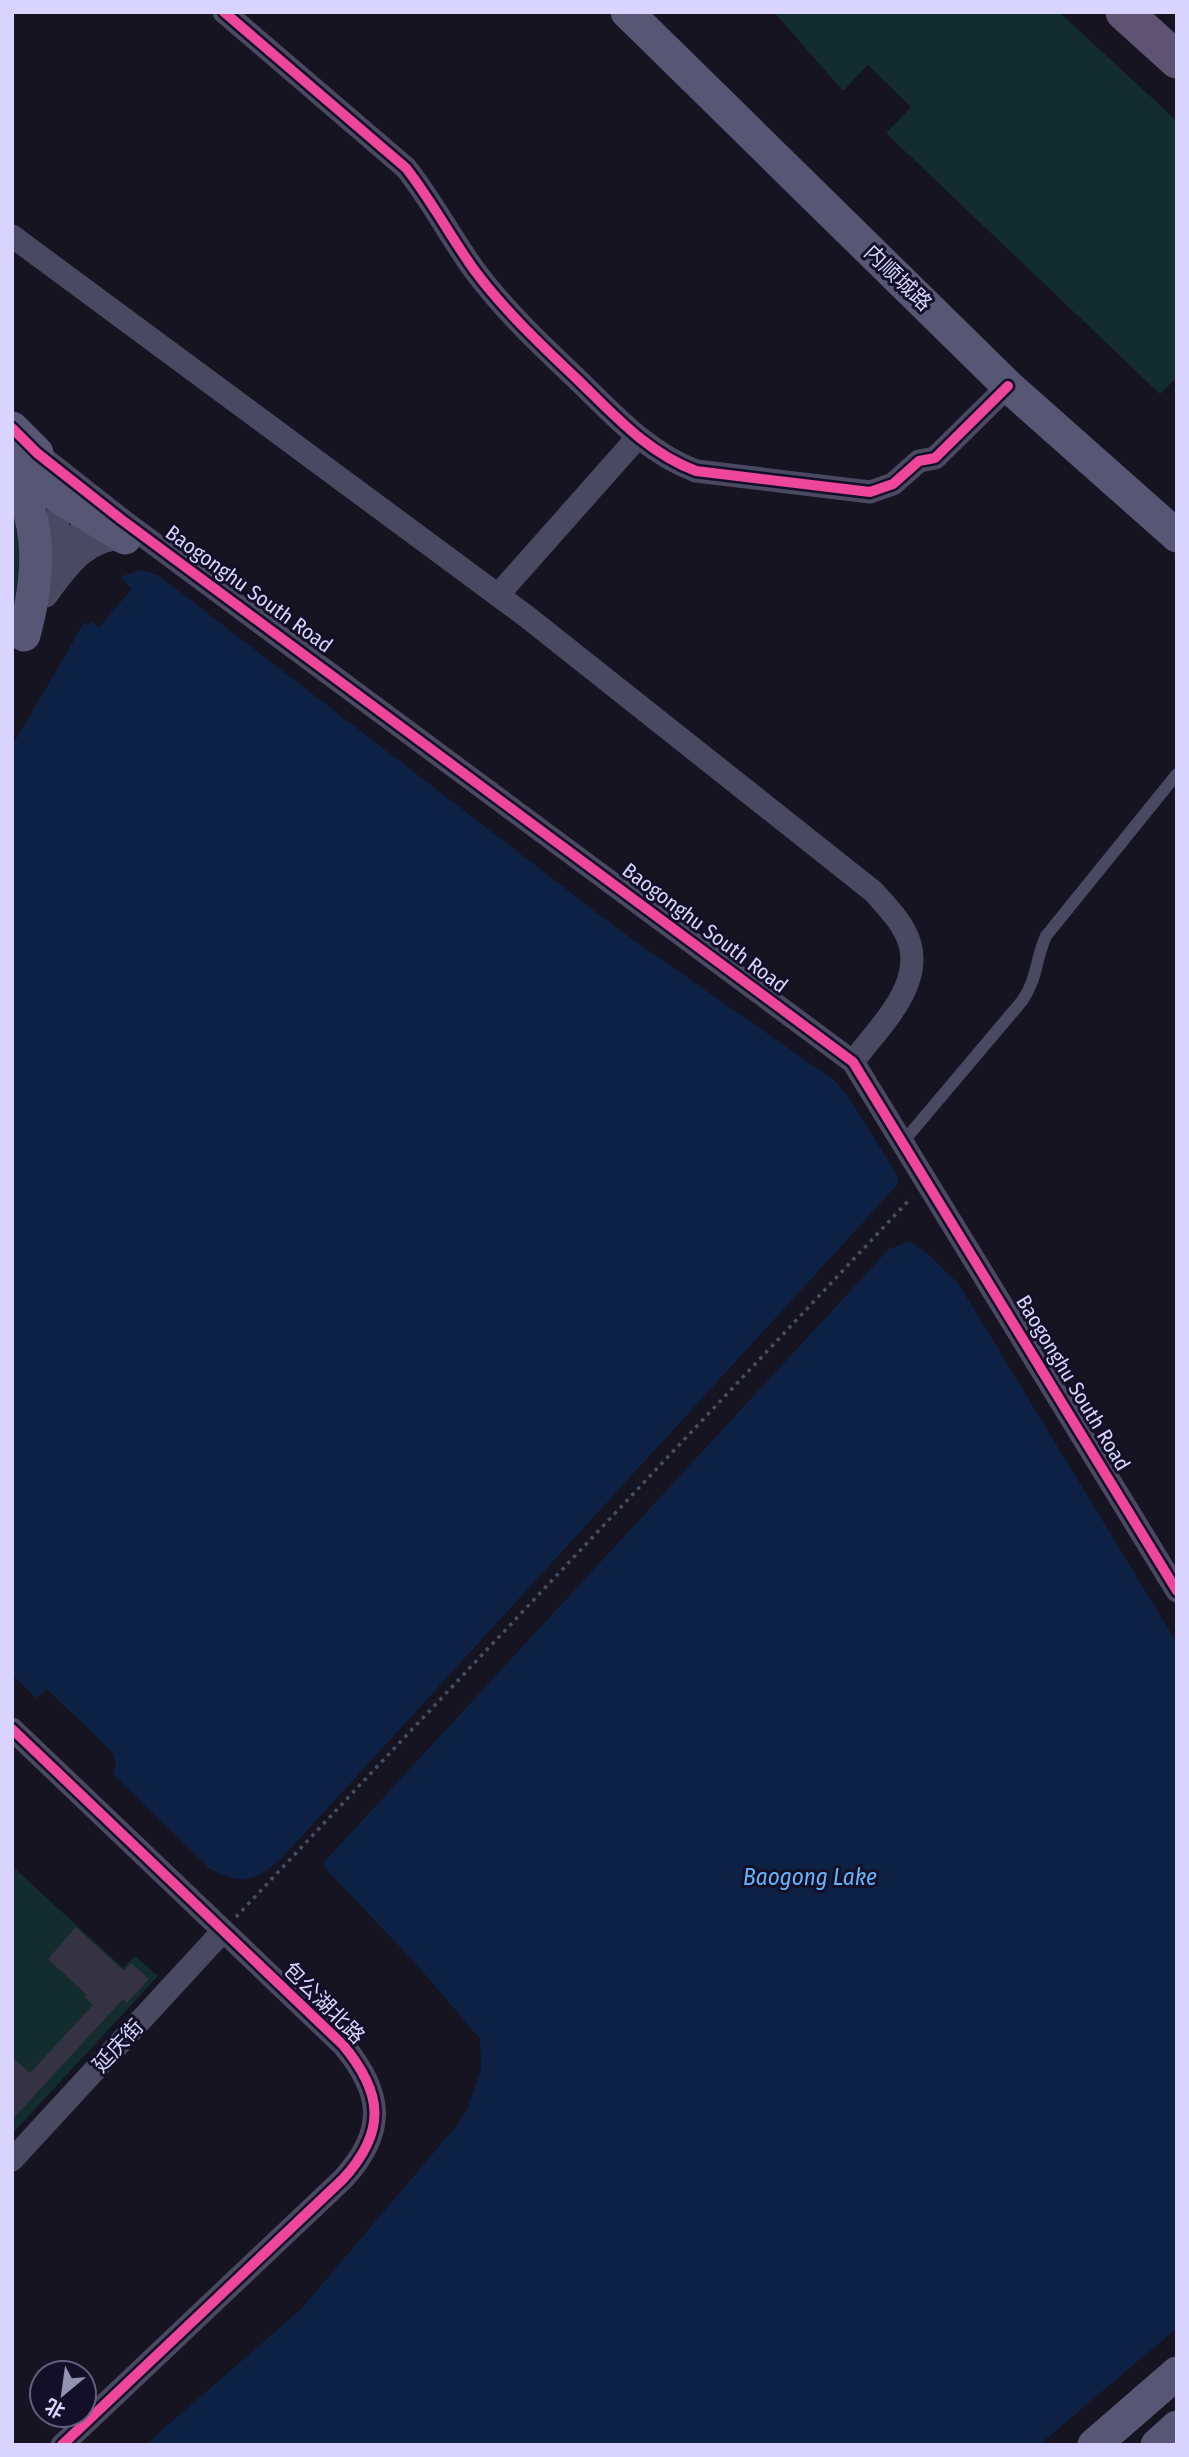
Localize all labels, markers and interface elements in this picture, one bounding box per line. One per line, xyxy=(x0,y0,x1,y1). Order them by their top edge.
street label: 内顺城路 xyxy=(859,239,937,317)
street label: Baogonghu South Road xyxy=(160,520,338,658)
street label: Baogonghu South Road xyxy=(617,857,793,999)
street label: Baogonghu South Road xyxy=(1010,1291,1136,1475)
water label: Baogong Lake xyxy=(743,1863,877,1891)
street label: 包公湖北路 xyxy=(278,1957,370,2049)
street label: 延庆街 xyxy=(87,2014,149,2078)
north arrow xyxy=(28,2359,98,2429)
text: 北 xyxy=(41,2394,69,2423)

